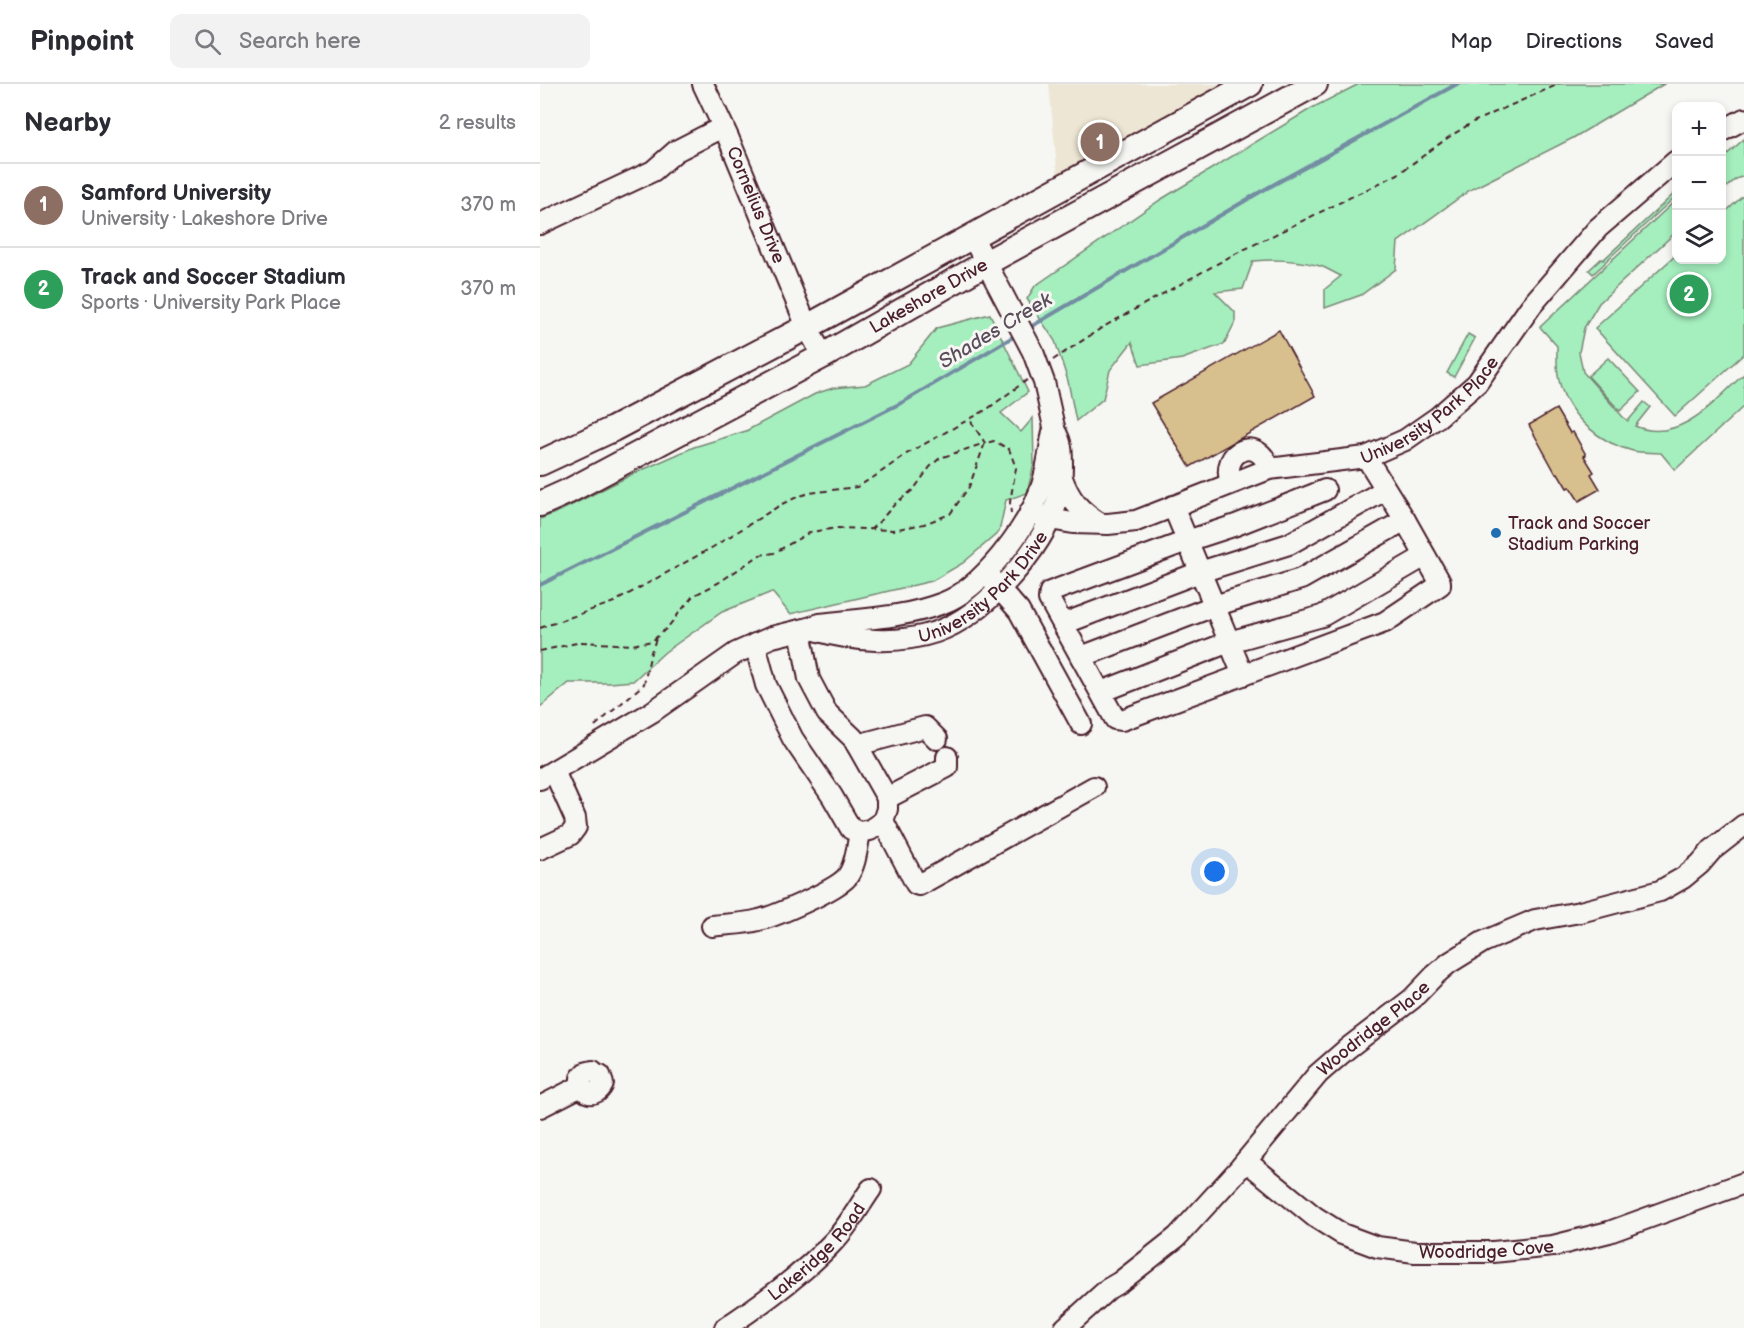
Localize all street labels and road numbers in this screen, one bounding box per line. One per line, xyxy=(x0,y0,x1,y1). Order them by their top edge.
street label: Cornelius Drive xyxy=(722,143,789,267)
street label: Lakeshore Drive xyxy=(866,254,992,338)
street label: University Park Place xyxy=(1357,352,1503,469)
street label: University Park Drive xyxy=(916,527,1053,648)
street label: Woodridge Place xyxy=(1313,977,1435,1081)
street label: Lakeridge Road xyxy=(764,1199,870,1305)
street label: Woodridge Cove xyxy=(1419,1236,1555,1263)

